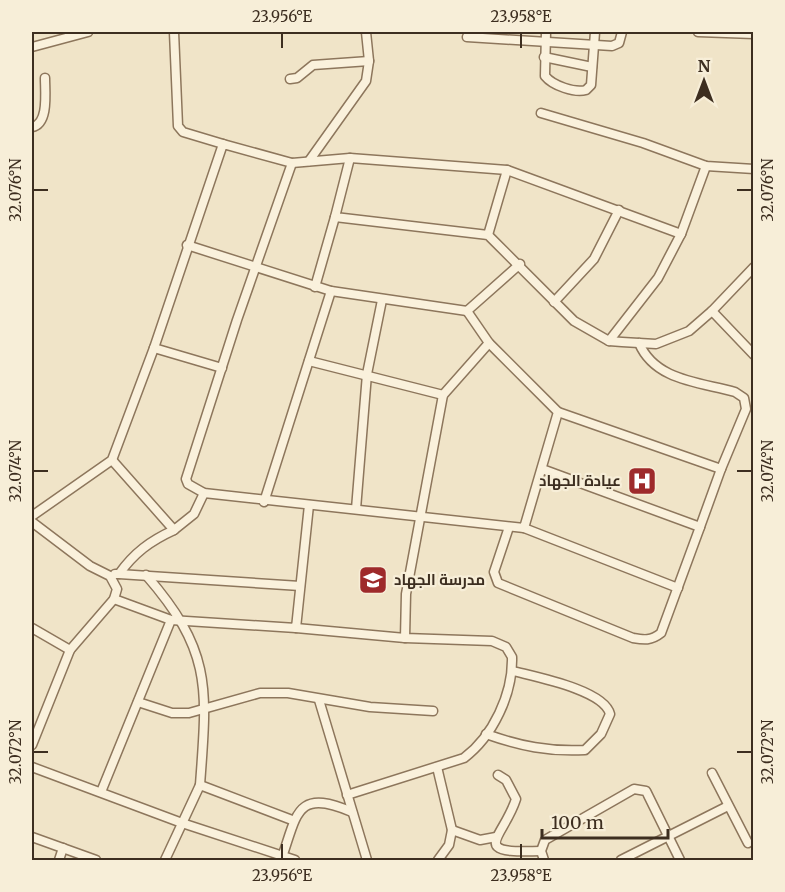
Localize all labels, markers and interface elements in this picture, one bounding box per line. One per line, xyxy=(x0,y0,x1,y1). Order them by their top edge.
text: 23.956°E xyxy=(252,7,313,26)
text: 23.958°E xyxy=(491,7,552,26)
north arrow xyxy=(674,51,734,111)
text: N xyxy=(698,56,711,76)
text: 32.076°N xyxy=(6,158,25,222)
text: 32.076°N xyxy=(758,158,777,222)
text: 32.074°N xyxy=(6,439,25,502)
text: 32.074°N xyxy=(758,439,777,502)
hospital icon: عيادة الجهاد xyxy=(626,465,658,497)
place label: عيادة الجهاد xyxy=(539,471,621,490)
school or university icon: مدرسة الجهاد xyxy=(357,564,389,596)
place label: مدرسة الجهاد xyxy=(394,570,485,589)
text: 32.072°N xyxy=(6,719,25,784)
text: 32.072°N xyxy=(758,719,777,784)
scale bar xyxy=(542,802,668,840)
text: 100 m xyxy=(551,811,604,834)
text: 23.956°E xyxy=(252,866,313,885)
text: 23.958°E xyxy=(491,866,552,885)

